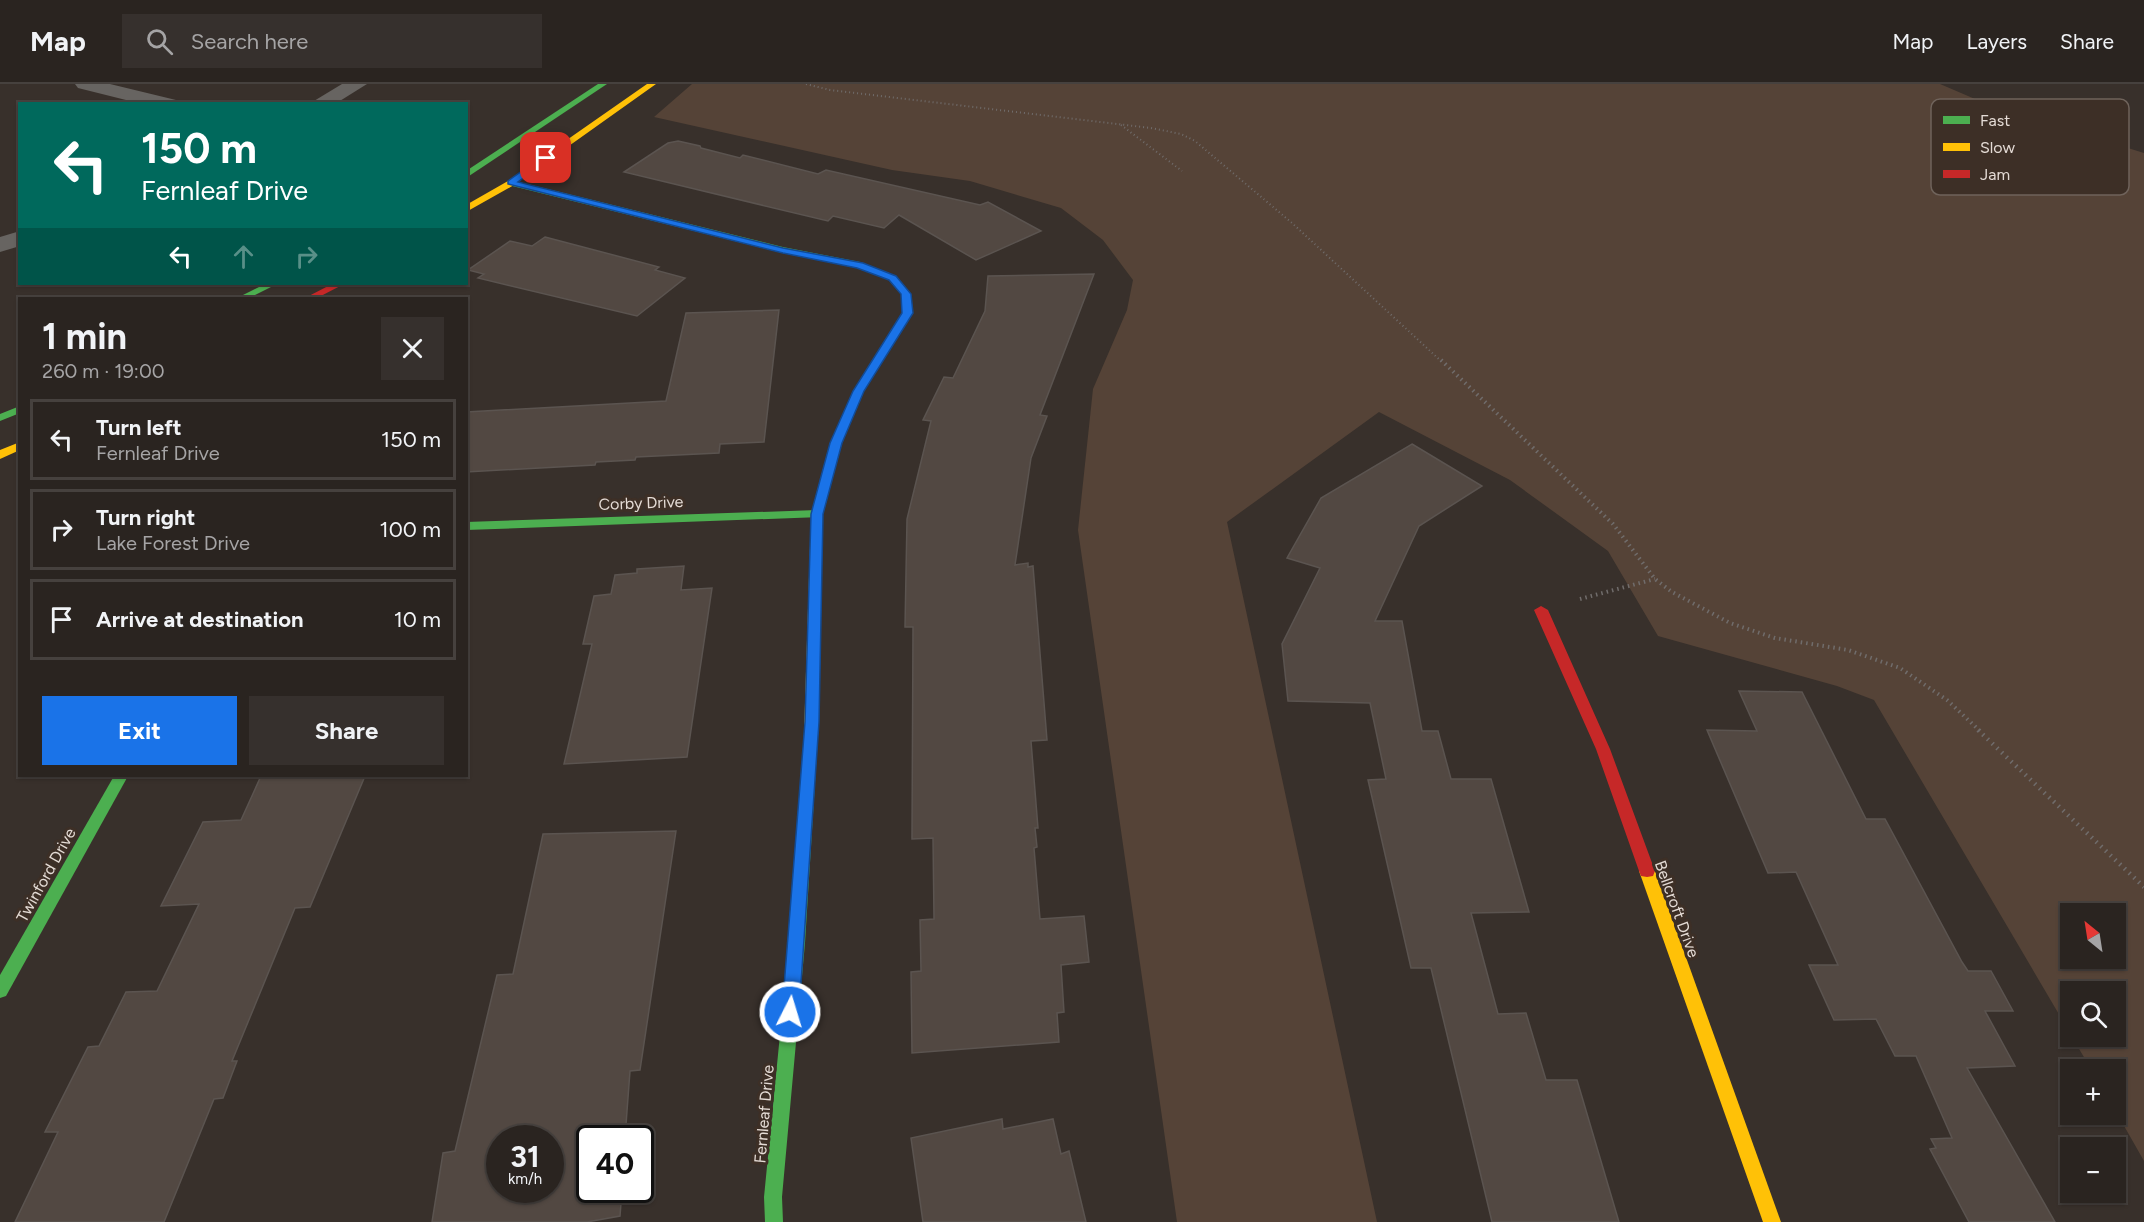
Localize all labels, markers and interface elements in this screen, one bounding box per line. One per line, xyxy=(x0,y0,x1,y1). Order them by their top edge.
search box xyxy=(122,14,542,68)
text: Map xyxy=(30,24,86,58)
icon: search xyxy=(143,25,176,58)
text: Search here xyxy=(191,28,308,55)
text: Map xyxy=(1893,29,1933,54)
text: Layers xyxy=(1966,29,2027,54)
text: Share xyxy=(2060,29,2114,54)
legend xyxy=(1931,99,2129,195)
text: Fast xyxy=(1980,111,2010,130)
text: 150 m xyxy=(141,123,257,174)
icon: left xyxy=(42,126,120,204)
pin xyxy=(520,132,571,183)
text: Slow xyxy=(1980,138,2015,157)
icon: arrive xyxy=(529,141,562,174)
text: Jam xyxy=(1980,165,2010,184)
text: Fernleaf Drive xyxy=(141,174,308,207)
icon: left xyxy=(164,240,197,273)
icon: ahead xyxy=(227,240,260,273)
icon: right xyxy=(290,240,323,273)
text: 1 min xyxy=(42,315,127,358)
button: close xyxy=(381,317,444,380)
text: 260 m · 19:00 xyxy=(42,359,165,383)
text: Turn left xyxy=(96,414,182,441)
icon: left xyxy=(45,423,78,456)
text: 150 m xyxy=(381,426,441,453)
text: Fernleaf Drive xyxy=(96,441,220,465)
street label: Corby Drive xyxy=(598,492,684,514)
text: Turn right xyxy=(96,504,195,531)
icon: right xyxy=(45,513,78,546)
text: 100 m xyxy=(380,516,441,543)
text: Lake Forest Drive xyxy=(96,531,250,555)
icon: arrive xyxy=(45,603,78,636)
text: Arrive at destination xyxy=(96,606,304,633)
text: 10 m xyxy=(394,606,441,633)
button: Exit xyxy=(42,696,237,765)
button: Share xyxy=(249,696,444,765)
street label: Twinford Drive xyxy=(12,824,80,925)
street label: Bellcroft Drive xyxy=(1651,858,1703,960)
north arrow xyxy=(2060,903,2126,969)
map controls xyxy=(2060,903,2126,1203)
position arrow xyxy=(758,980,822,1044)
button: search xyxy=(2060,981,2126,1047)
button: + xyxy=(2060,1059,2126,1125)
street label: Fernleaf Drive xyxy=(750,1064,778,1164)
speed limit sign: 40 xyxy=(576,1125,654,1203)
button: − xyxy=(2060,1137,2126,1203)
text: 31 xyxy=(510,1138,540,1175)
text: km/h xyxy=(508,1170,542,1188)

